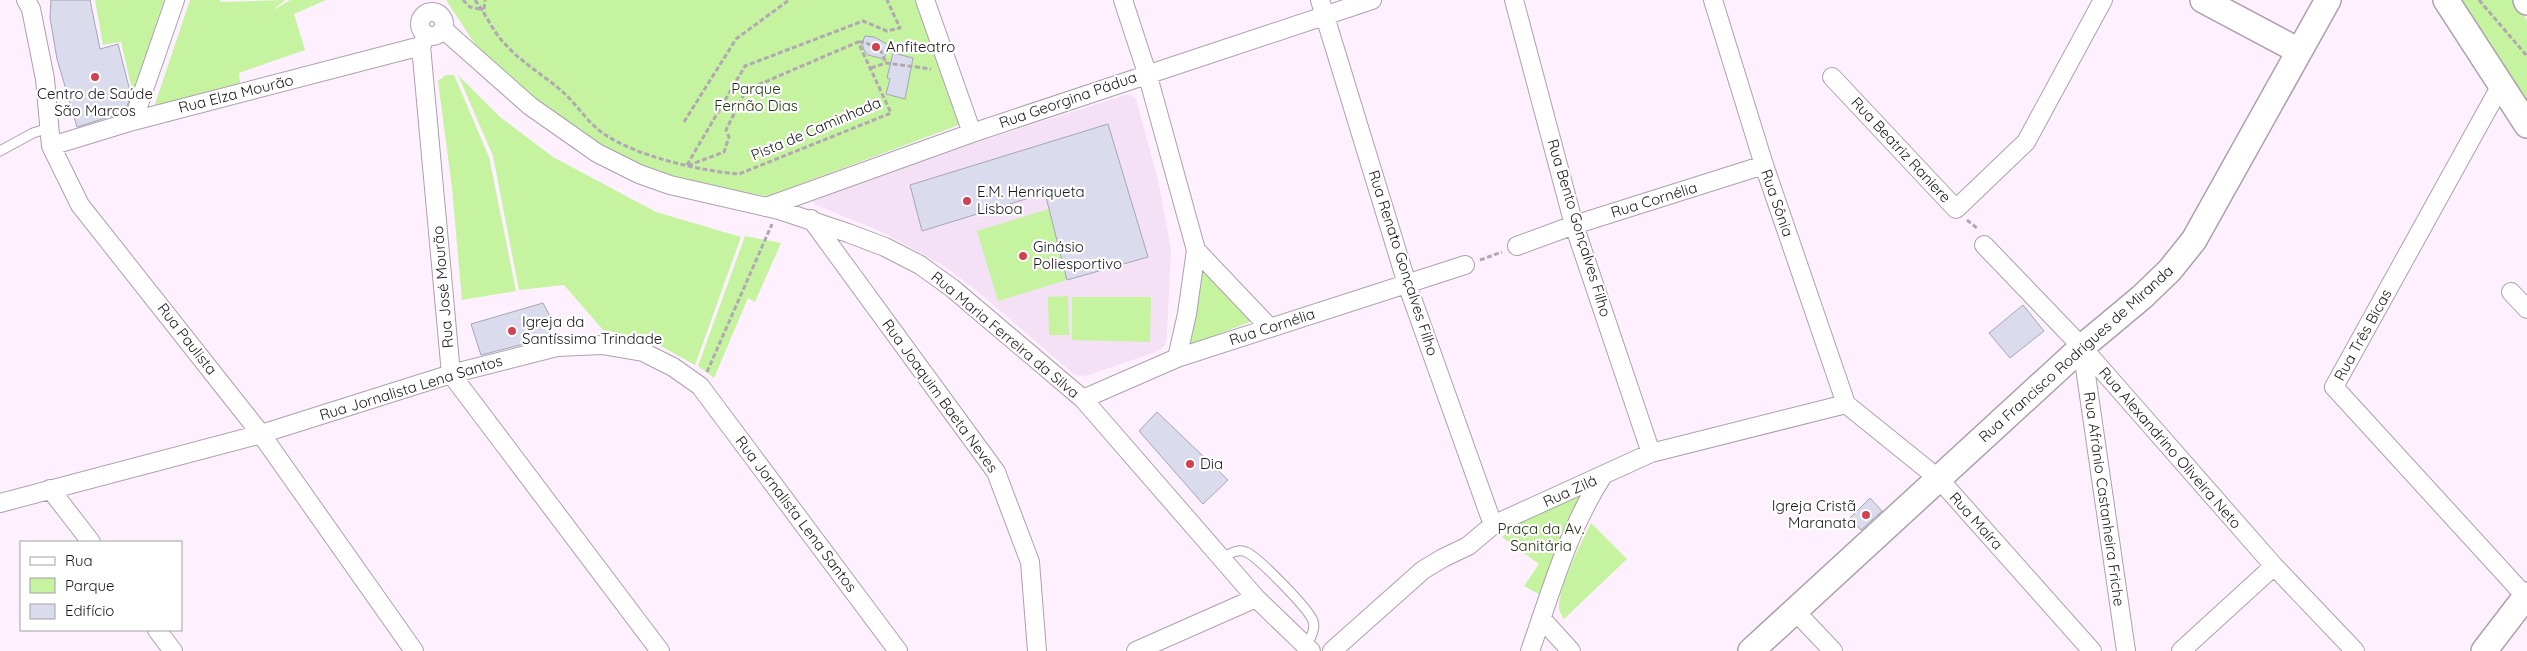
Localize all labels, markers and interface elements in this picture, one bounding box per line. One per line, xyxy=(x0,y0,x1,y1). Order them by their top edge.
place label: Anfiteatro xyxy=(886,37,955,56)
marker: Anfiteatro xyxy=(870,41,882,53)
street label: Rua Georgina Pádua xyxy=(996,67,1139,132)
street label: Rua Elza Mourão xyxy=(176,70,295,117)
marker: Centro de Saúde São Marcos xyxy=(89,71,101,83)
park label: Parque Fernão Dias xyxy=(714,79,798,115)
place label: Centro de Saúde São Marcos xyxy=(37,84,153,120)
street label: Pista de Caminhada xyxy=(748,93,884,165)
street label: Rua Beatriz Raniere xyxy=(1847,93,1955,207)
street label: Rua Bento Gonçalves Filho xyxy=(1543,137,1616,319)
street label: Rua Sônia xyxy=(1757,167,1798,239)
street label: Rua Renato Gonçalves Filho xyxy=(1364,168,1443,358)
street label: Rua Cornélia xyxy=(1608,177,1699,222)
place label: E.M. Henriqueta Lisboa xyxy=(977,182,1085,218)
marker: E.M. Henriqueta Lisboa xyxy=(961,195,973,207)
street label: Rua José Mourão xyxy=(428,225,457,349)
place label: Ginásio Poliesportivo xyxy=(1033,237,1122,273)
marker: Ginásio Poliesportivo xyxy=(1017,250,1029,262)
street label: Rua Francisco Rodrigues de Miranda xyxy=(1974,261,2177,446)
street label: Rua Maria Ferreira da Silva xyxy=(927,267,1083,402)
street label: Rua Três Bicas xyxy=(2330,286,2396,384)
street label: Rua Paulista xyxy=(153,299,221,378)
street label: Rua Cornélia xyxy=(1227,304,1317,349)
place label: Igreja da Santíssima Trindade xyxy=(522,312,662,348)
street label: Rua Joaquim Baeta Neves xyxy=(878,315,1003,476)
marker: Igreja da Santíssima Trindade xyxy=(506,325,518,337)
street label: Rua Jornalista Lena Santos xyxy=(317,351,505,424)
street label: Rua Alexandrino Oliveira Neto xyxy=(2095,363,2246,532)
street label: Rua Afrânio Castanheira Friche xyxy=(2080,391,2129,607)
street label: Rua Jornalista Lena Santos xyxy=(732,432,861,595)
place label: Dia xyxy=(1200,454,1223,473)
marker: Dia xyxy=(1184,458,1196,470)
street label: Rua Zilá xyxy=(1540,470,1600,511)
street label: Rua Maíra xyxy=(1946,488,2007,553)
place label: Igreja Cristã Maranata xyxy=(1772,496,1856,532)
marker: Igreja Cristã Maranata xyxy=(1860,509,1872,521)
park label: Praça da Av. Sanitária xyxy=(1498,519,1584,555)
legend xyxy=(20,541,182,631)
text: Rua xyxy=(65,551,93,570)
text: Parque xyxy=(65,576,115,595)
text: Edifício xyxy=(65,601,114,620)

